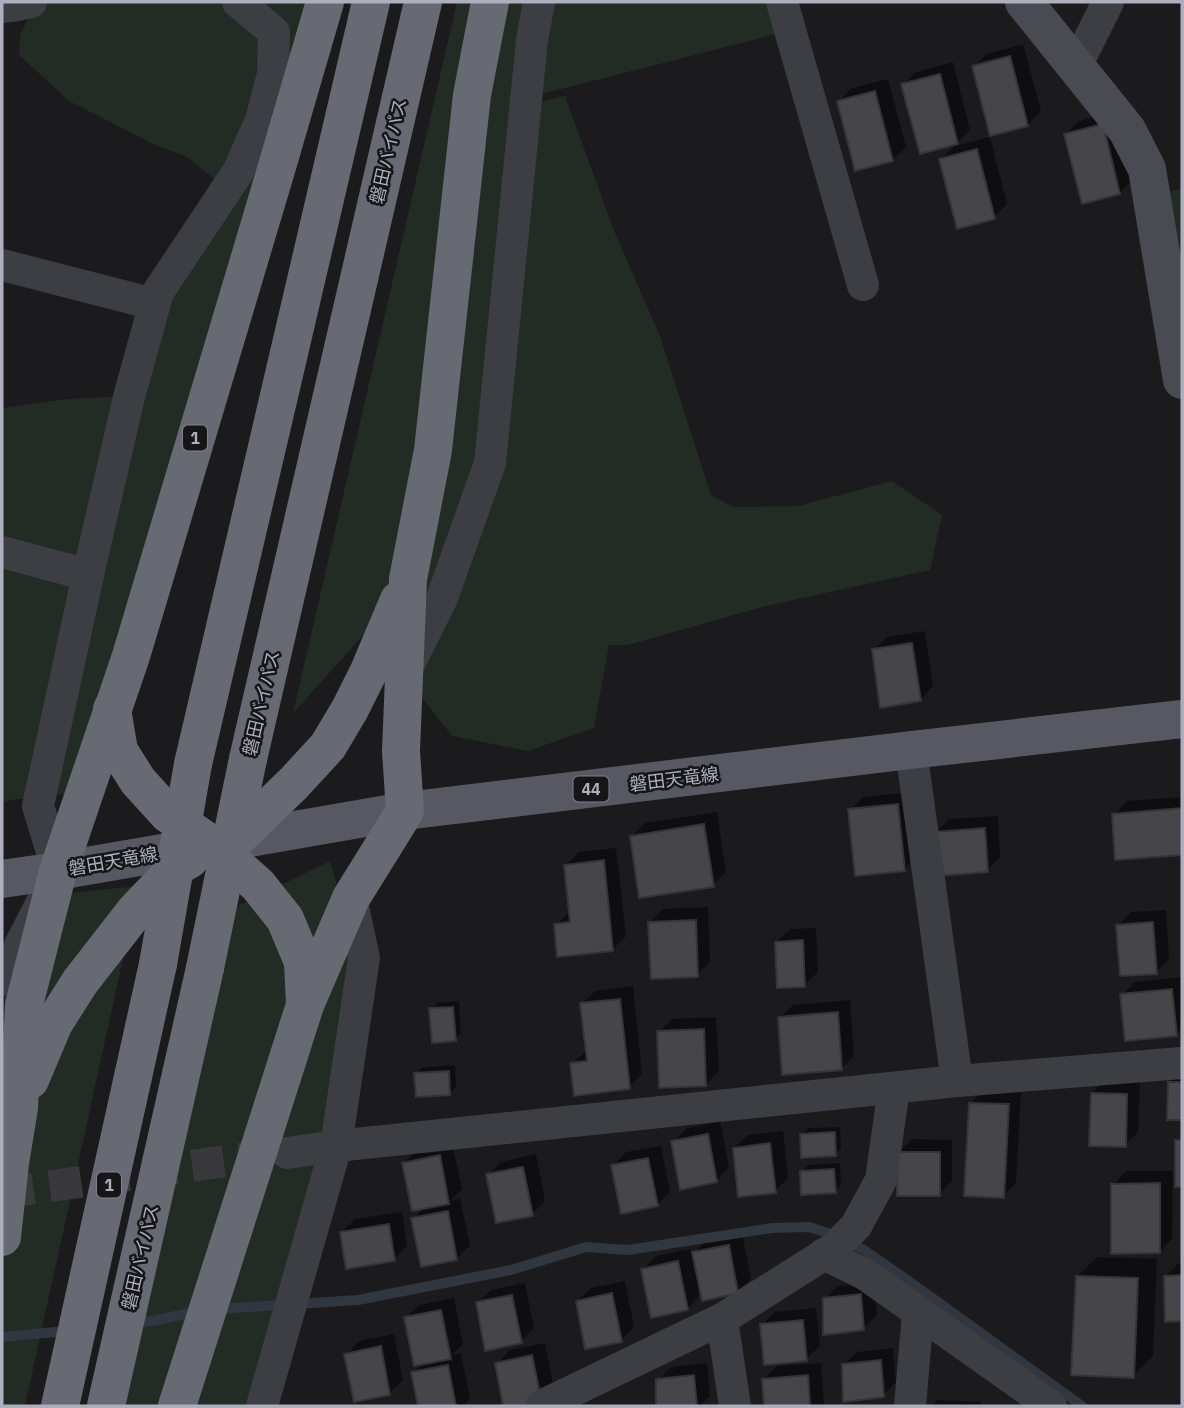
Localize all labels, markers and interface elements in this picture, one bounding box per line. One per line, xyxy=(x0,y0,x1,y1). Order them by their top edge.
street label: 磐田バイパス xyxy=(365,96,411,206)
road number: 1 xyxy=(183,426,207,450)
street label: 磐田バイパス xyxy=(238,648,284,758)
street label: 磐田天竜線 xyxy=(628,762,720,796)
road number: 44 xyxy=(574,776,608,802)
street label: 磐田天竜線 xyxy=(67,842,159,880)
road number: 1 xyxy=(97,1172,121,1198)
street label: 磐田バイパス xyxy=(117,1202,163,1312)

